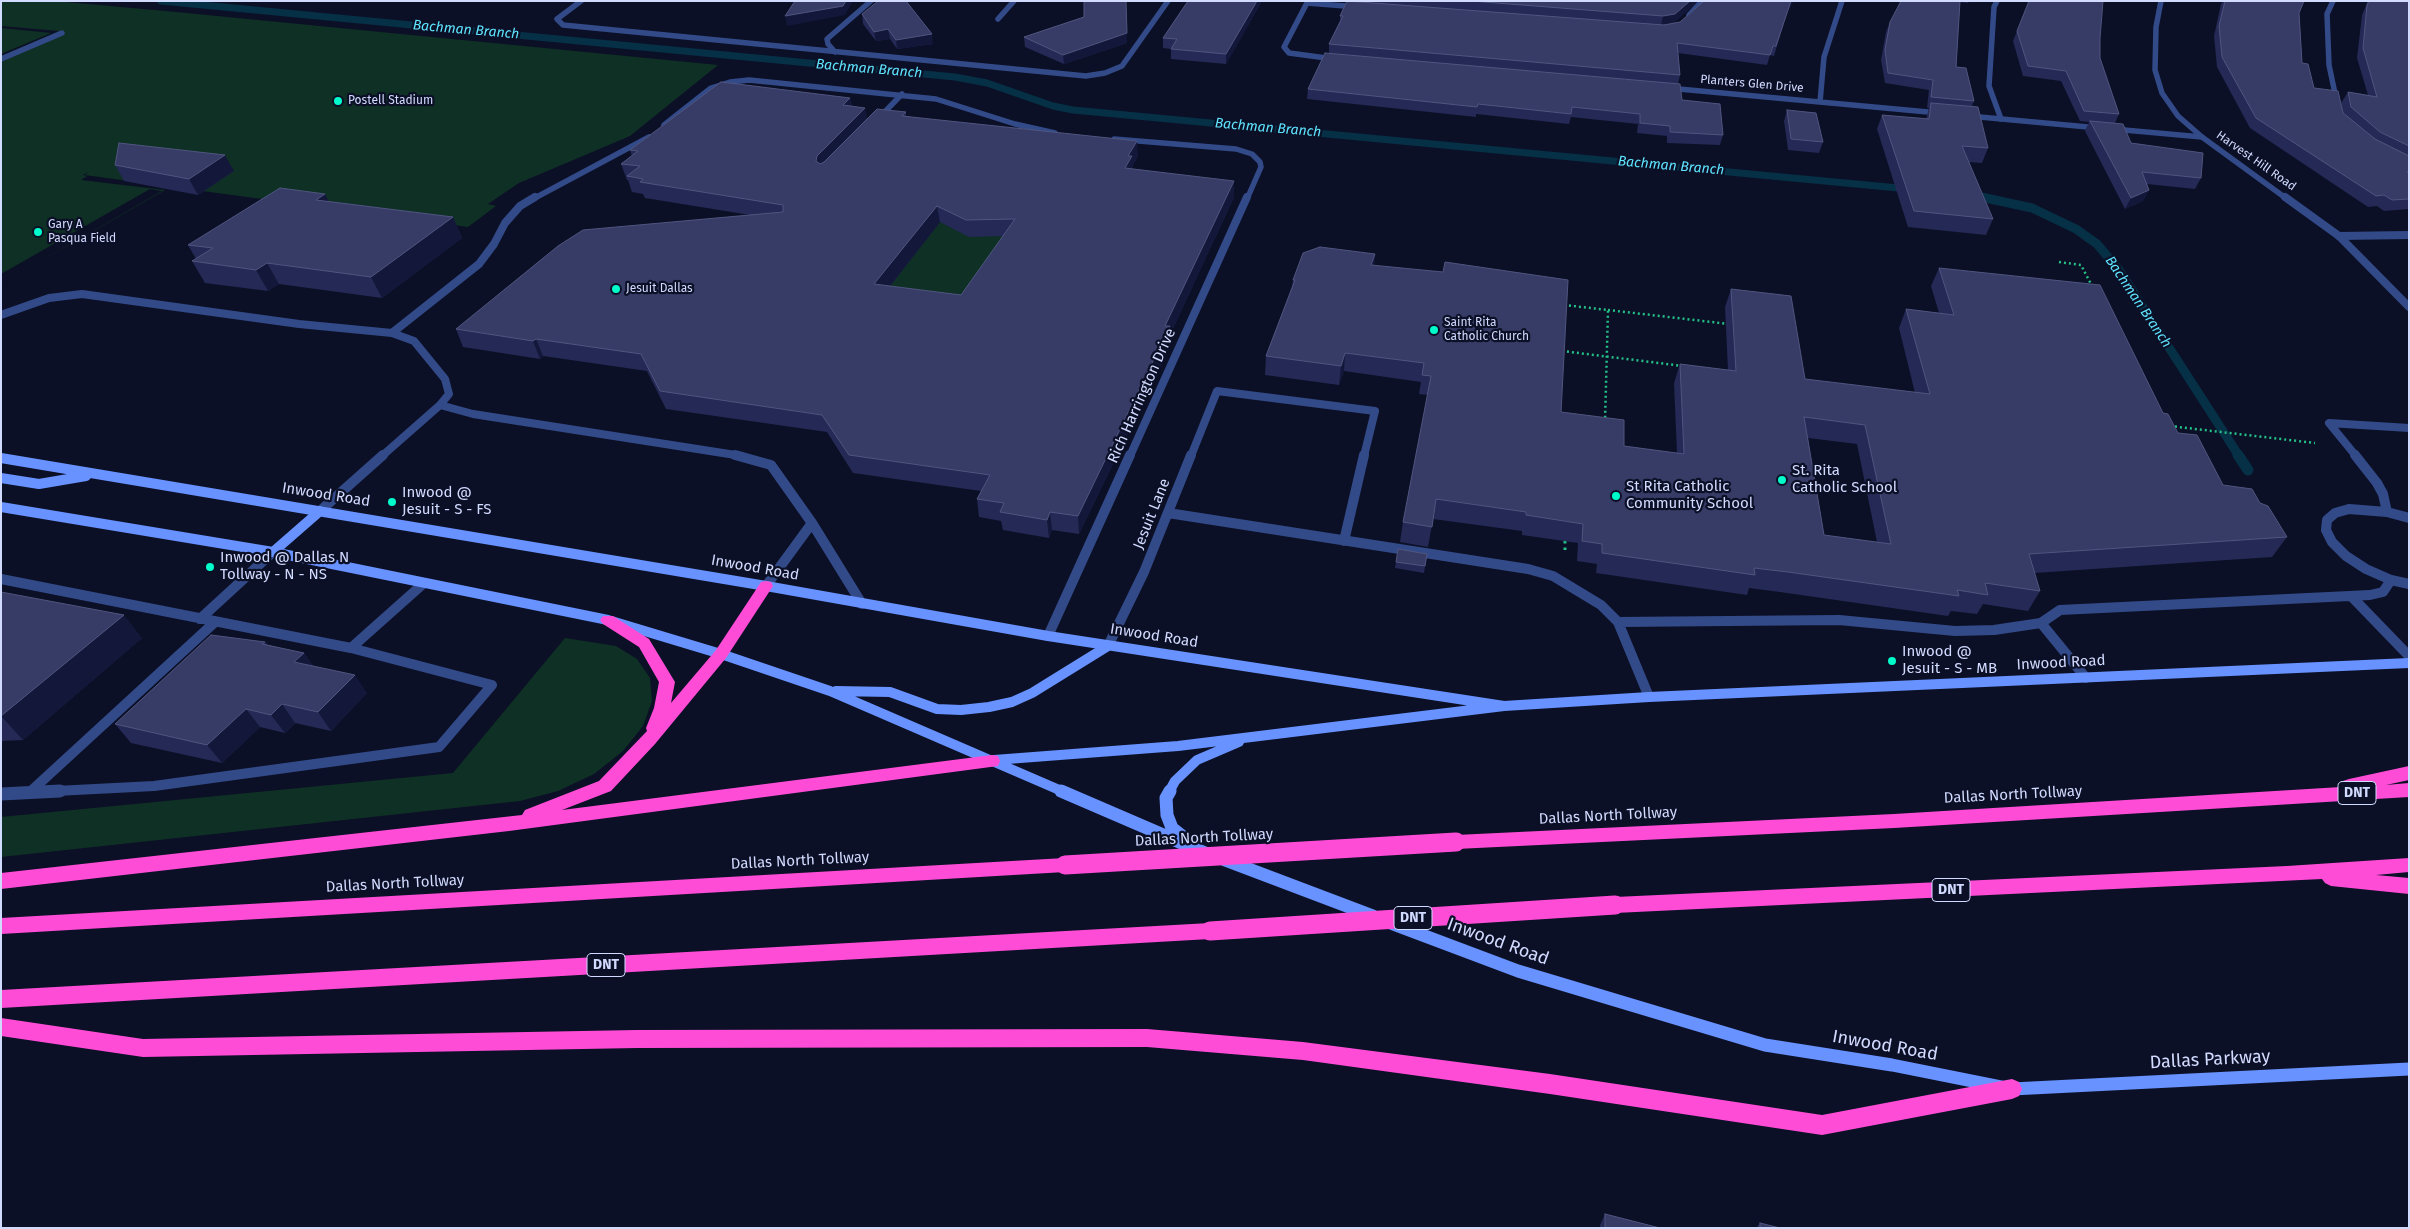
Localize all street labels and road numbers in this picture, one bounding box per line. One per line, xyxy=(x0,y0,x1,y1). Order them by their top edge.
street label: Planters Glen Drive xyxy=(1700,72,1804,96)
street label: Harvest Hill Road xyxy=(2213,128,2299,194)
street label: Rich Harrington Drive xyxy=(1104,326,1180,466)
street label: Jesuit Lane xyxy=(1130,476,1174,552)
street label: Inwood Road xyxy=(281,479,371,511)
street label: Inwood Road xyxy=(710,551,800,585)
street label: Inwood Road xyxy=(1109,620,1199,652)
street label: Inwood Road xyxy=(2016,652,2106,674)
road number: DNT xyxy=(2338,781,2376,804)
street label: Dallas North Tollway xyxy=(1943,782,2083,808)
street label: Dallas North Tollway xyxy=(1538,803,1678,829)
street label: Dallas North Tollway xyxy=(1134,825,1274,851)
street label: Dallas North Tollway xyxy=(730,848,870,874)
street label: Dallas North Tollway xyxy=(325,871,465,897)
road number: DNT xyxy=(1932,878,1970,902)
road number: DNT xyxy=(1394,906,1432,930)
street label: Inwood Road xyxy=(1444,914,1552,970)
road number: DNT xyxy=(587,954,625,976)
street label: Inwood Road xyxy=(1831,1026,1939,1066)
street label: Dallas Parkway xyxy=(2149,1046,2271,1074)

